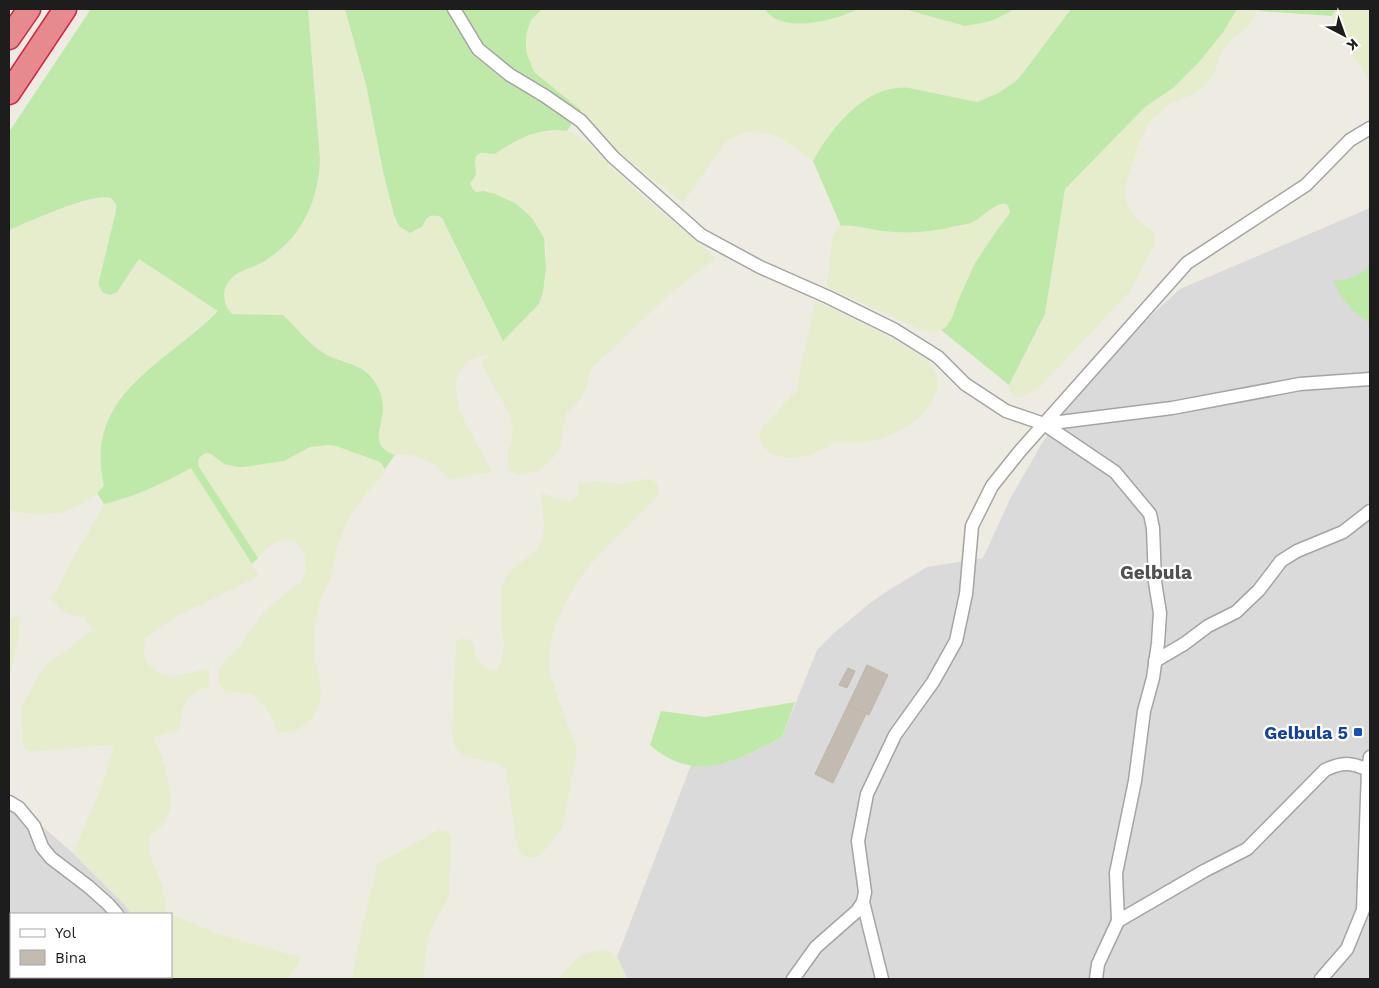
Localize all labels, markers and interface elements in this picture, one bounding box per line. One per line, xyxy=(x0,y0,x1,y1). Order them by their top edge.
north arrow xyxy=(1319,10,1369,60)
text: K xyxy=(1343,36,1361,54)
district label: Gelbula xyxy=(1120,561,1192,584)
place label: Gelbula 5 xyxy=(1264,722,1348,743)
marker: Gelbula 5 xyxy=(1352,726,1364,738)
legend xyxy=(10,913,172,978)
text: Yol xyxy=(55,924,77,942)
text: Bina xyxy=(55,949,87,967)

